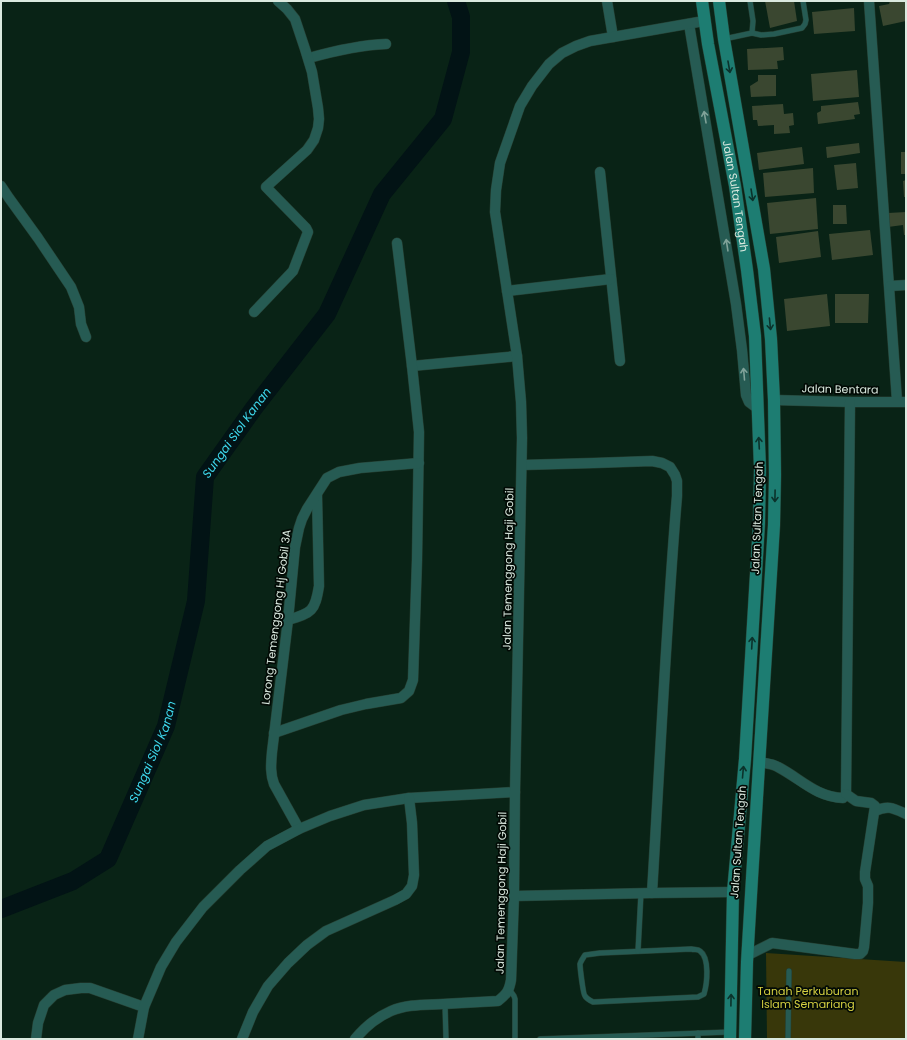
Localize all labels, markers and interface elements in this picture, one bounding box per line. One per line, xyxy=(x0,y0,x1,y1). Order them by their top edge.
one-way arrow xyxy=(725,60,733,73)
one-way arrow xyxy=(701,111,709,124)
street label: Jalan Sultan Tengah xyxy=(718,139,752,253)
one-way arrow xyxy=(748,188,756,201)
one-way arrow xyxy=(722,239,730,252)
one-way arrow xyxy=(766,317,773,330)
one-way arrow xyxy=(741,368,748,381)
street label: Jalan Bentara xyxy=(801,380,879,398)
water label: Sungai Siol Kanan xyxy=(198,384,275,481)
one-way arrow xyxy=(755,437,763,450)
street label: Jalan Sultan Tengah xyxy=(747,461,767,575)
street label: Jalan Temenggong Haji Gobil xyxy=(499,488,517,650)
one-way arrow xyxy=(771,489,779,502)
street label: Lorong Temenggong Hj Gobil 3A xyxy=(257,528,295,705)
one-way arrow xyxy=(748,637,755,650)
water label: Sungai Siol Kanan xyxy=(125,699,180,805)
one-way arrow xyxy=(740,766,747,779)
street label: Jalan Sultan Tengah xyxy=(726,785,750,899)
street label: Jalan Temenggong Haji Gobil xyxy=(492,812,510,974)
park label: Tanah Perkuburan Islam Semariang xyxy=(758,983,858,1012)
one-way arrow xyxy=(727,994,735,1007)

